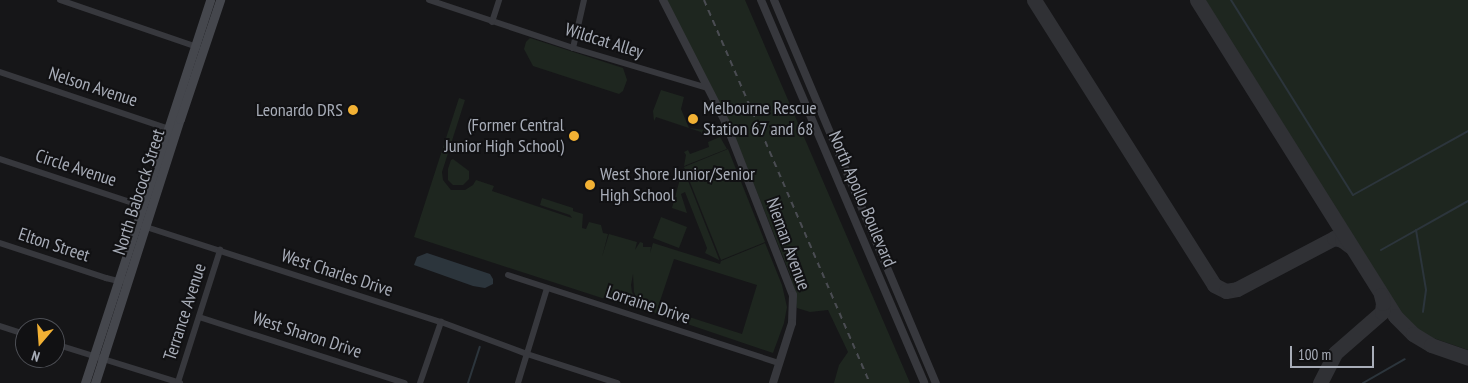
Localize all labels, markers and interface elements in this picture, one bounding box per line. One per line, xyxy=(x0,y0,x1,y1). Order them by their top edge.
street label: Wildcat Alley xyxy=(562,19,646,63)
street label: Nelson Avenue xyxy=(46,62,140,112)
place label: Melbourne Rescue Station 67 and 68 xyxy=(703,98,817,140)
place label: Leonardo DRS xyxy=(256,99,343,121)
marker: Leonardo DRS xyxy=(347,104,359,116)
marker: Melbourne Rescue Station 67 and 68 xyxy=(687,113,699,125)
place label: (Former Central Junior High School) xyxy=(444,115,564,158)
street label: North Babcock Street xyxy=(108,126,170,258)
street label: North Apollo Boulevard xyxy=(824,128,900,270)
marker: (Former Central Junior High School) xyxy=(568,130,580,142)
street label: Circle Avenue xyxy=(33,145,119,191)
place label: West Shore Junior/Senior High School xyxy=(600,164,755,206)
marker: West Shore Junior/Senior High School xyxy=(584,179,596,191)
street label: Nieman Avenue xyxy=(761,195,815,293)
street label: Elton Street xyxy=(16,223,92,267)
street label: West Charles Drive xyxy=(278,245,396,301)
street label: Terrance Avenue xyxy=(159,260,211,364)
street label: Lorraine Drive xyxy=(603,281,693,329)
street label: West Sharon Drive xyxy=(250,307,364,363)
north arrow xyxy=(15,318,65,368)
scale bar xyxy=(1293,336,1377,368)
text: 100 m xyxy=(1298,345,1331,364)
text: N xyxy=(29,347,42,366)

